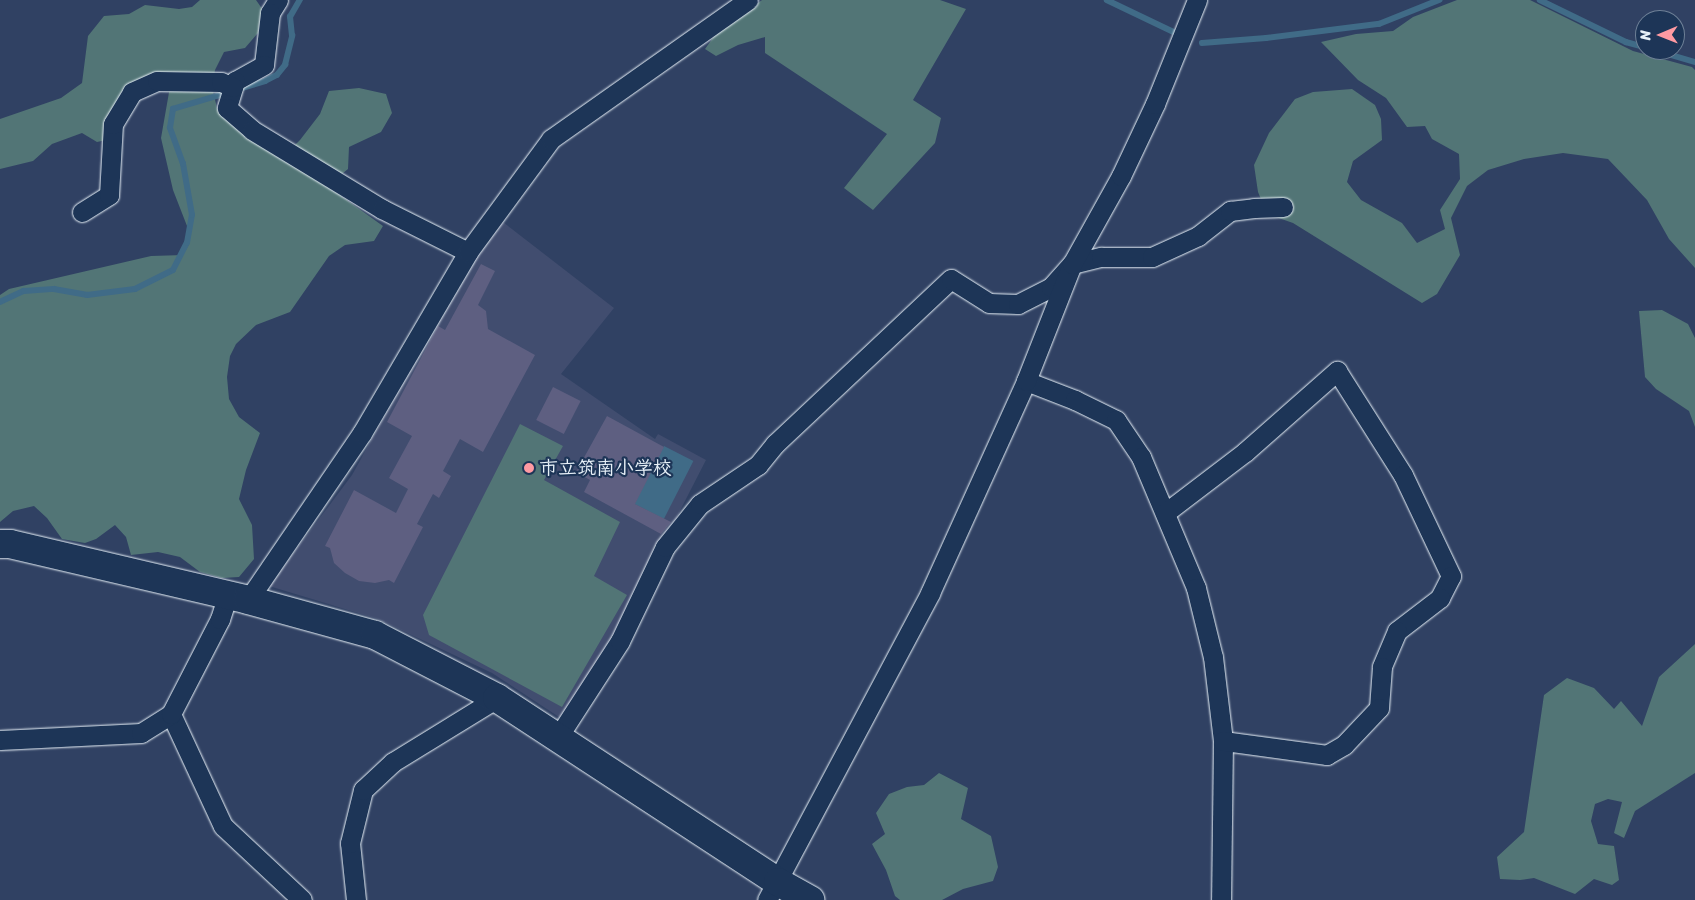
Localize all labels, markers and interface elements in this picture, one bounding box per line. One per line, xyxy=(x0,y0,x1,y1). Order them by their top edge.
north arrow xyxy=(1635,10,1685,60)
text: N xyxy=(1633,30,1658,40)
place label: 市立筑南小学校 xyxy=(539,457,672,479)
marker: 市立筑南小学校 xyxy=(523,462,535,474)

